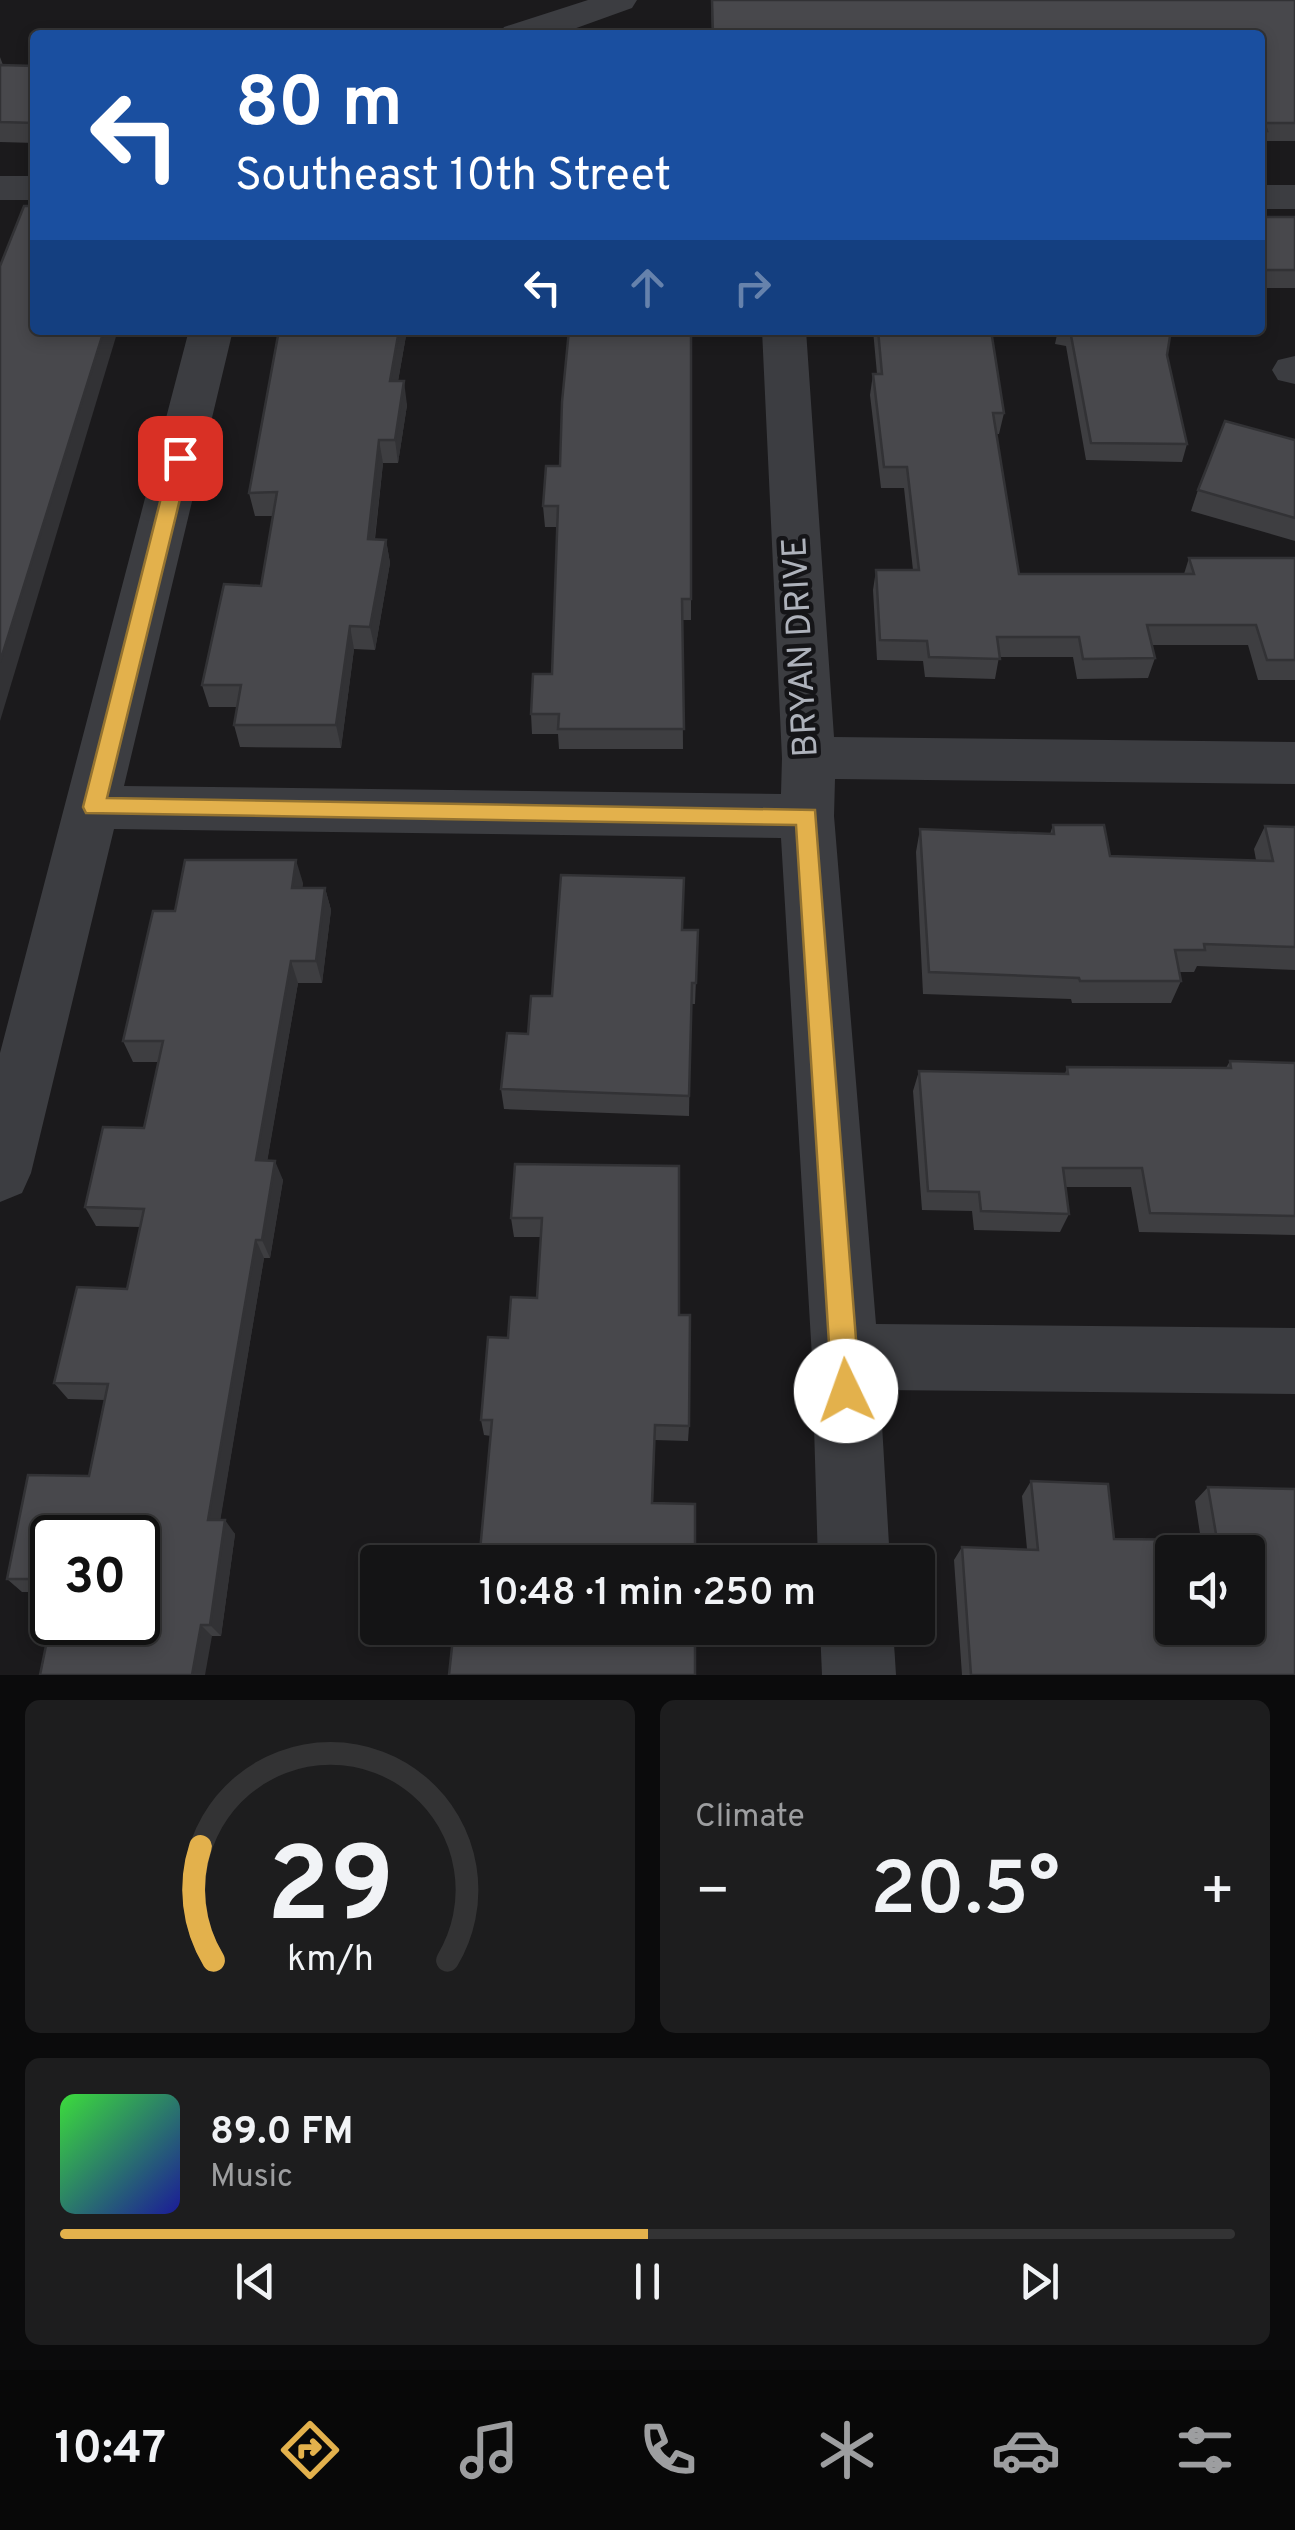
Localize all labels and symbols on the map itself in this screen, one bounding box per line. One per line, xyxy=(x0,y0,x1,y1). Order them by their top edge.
pin xyxy=(138,416,223,501)
street label: BRYAN DRIVE xyxy=(774,536,830,758)
position arrow xyxy=(794,1339,898,1443)
speed limit sign: 30 xyxy=(30,1515,160,1645)

